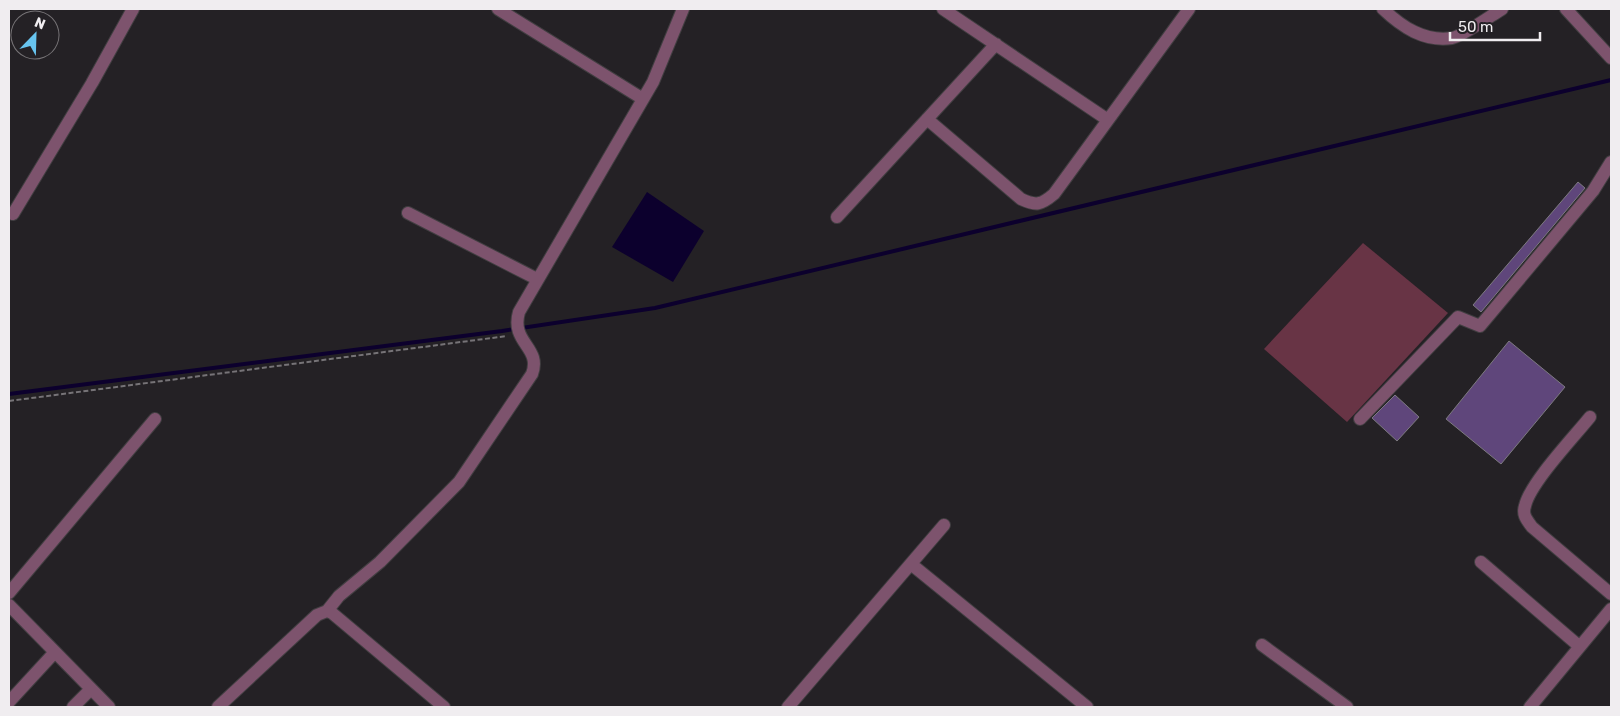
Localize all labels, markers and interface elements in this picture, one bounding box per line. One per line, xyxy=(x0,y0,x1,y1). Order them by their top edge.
north arrow xyxy=(10,10,60,60)
scale bar xyxy=(1450,10,1540,42)
text: N xyxy=(32,14,48,33)
text: 50 m xyxy=(1458,18,1493,36)

